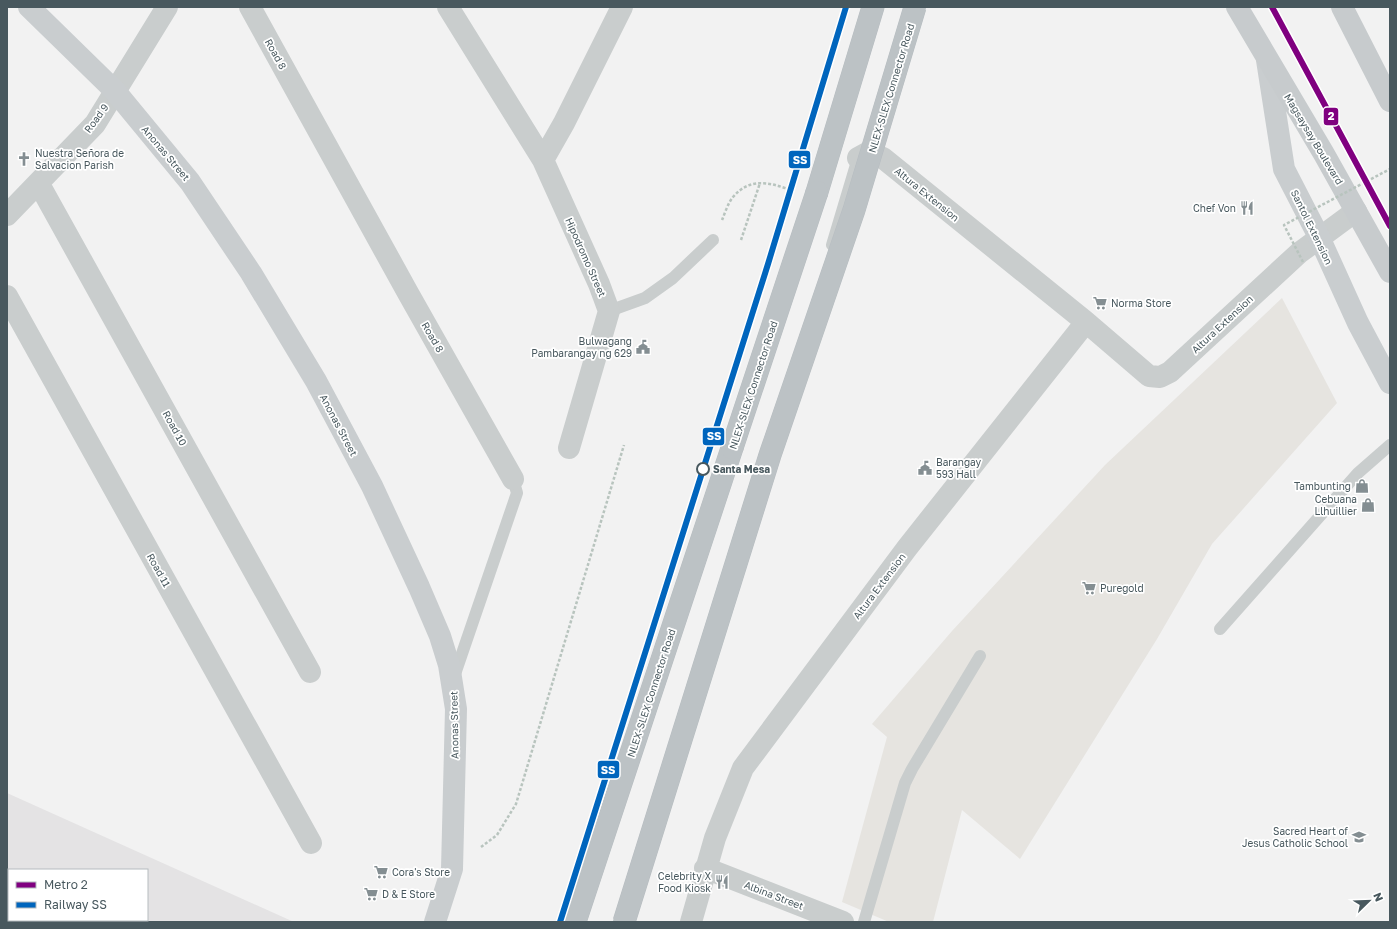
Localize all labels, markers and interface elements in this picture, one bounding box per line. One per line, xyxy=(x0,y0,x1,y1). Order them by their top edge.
street label: NLEX-SLEX Connector Road xyxy=(866,22,916,154)
street label: Road 8 xyxy=(263,37,289,71)
street label: Magsaysay Boulevard xyxy=(1282,91,1346,187)
street label: Road 9 xyxy=(81,101,111,135)
line badge: 2 xyxy=(1323,107,1339,126)
text: 2 xyxy=(1328,109,1335,122)
street label: Anonas Street xyxy=(140,123,192,183)
place label: Nuestra Señora de Salvacion Parish xyxy=(35,147,124,171)
line badge: SS xyxy=(788,150,811,169)
church icon: Nuestra Señora de Salvacion Parish xyxy=(16,151,32,167)
text: SS xyxy=(793,153,807,166)
street label: Altura Extension xyxy=(892,164,962,224)
street label: Santol Extension xyxy=(1289,188,1335,266)
restaurant icon: Chef Von xyxy=(1239,200,1255,216)
place label: Chef Von xyxy=(1193,202,1236,214)
street label: Hipodromo Street xyxy=(563,216,609,298)
street label: Altura Extension xyxy=(1189,293,1255,355)
supermarket icon: Norma Store xyxy=(1092,295,1108,311)
place label: Norma Store xyxy=(1111,297,1172,309)
street label: NLEX-SLEX Connector Road xyxy=(727,319,779,451)
street label: Road 8 xyxy=(420,320,446,354)
place label: Bulwagang Pambarangay ng 629 xyxy=(531,335,632,359)
public building icon: Bulwagang Pambarangay ng 629 xyxy=(635,339,651,355)
street label: Anonas Street xyxy=(318,392,360,458)
street label: Road 10 xyxy=(161,408,189,448)
line badge: SS xyxy=(702,427,725,446)
text: SS xyxy=(707,429,721,442)
place label: Barangay 593 Hall xyxy=(936,456,982,480)
public building icon: Barangay 593 Hall xyxy=(917,460,933,476)
marker: Santa Mesa xyxy=(696,462,710,476)
place label: Santa Mesa xyxy=(713,463,770,475)
shop icon: Tambunting xyxy=(1354,478,1370,494)
place label: Tambunting xyxy=(1294,480,1351,492)
place label: Cebuana Llhuillier xyxy=(1315,493,1357,517)
shop icon: Cebuana Llhuillier xyxy=(1360,497,1376,513)
street label: Road 11 xyxy=(145,551,173,589)
street label: Altura Extension xyxy=(850,551,908,621)
supermarket icon: Puregold xyxy=(1081,580,1097,596)
place label: Puregold xyxy=(1100,582,1144,594)
street label: NLEX-SLEX Connector Road xyxy=(625,627,677,759)
street label: Anonas Street xyxy=(447,691,461,759)
line badge: SS xyxy=(597,760,620,779)
text: SS xyxy=(601,763,615,776)
place label: Sacred Heart of Jesus Catholic School xyxy=(1242,825,1348,849)
school or university icon: Sacred Heart of Jesus Catholic School xyxy=(1351,829,1367,845)
supermarket icon: Cora's Store xyxy=(373,864,389,880)
place label: Cora's Store xyxy=(392,866,450,878)
legend xyxy=(8,869,148,921)
place label: Celebrity X Food Kiosk xyxy=(658,870,711,894)
restaurant icon: Celebrity X Food Kiosk xyxy=(714,874,730,890)
text: Metro 2 xyxy=(44,877,88,892)
street label: Albina Street xyxy=(743,878,805,912)
north arrow xyxy=(1349,881,1389,921)
supermarket icon: D & E Store xyxy=(363,886,379,902)
place label: D & E Store xyxy=(382,888,435,900)
text: N xyxy=(1371,891,1386,903)
text: Railway SS xyxy=(44,897,107,912)

